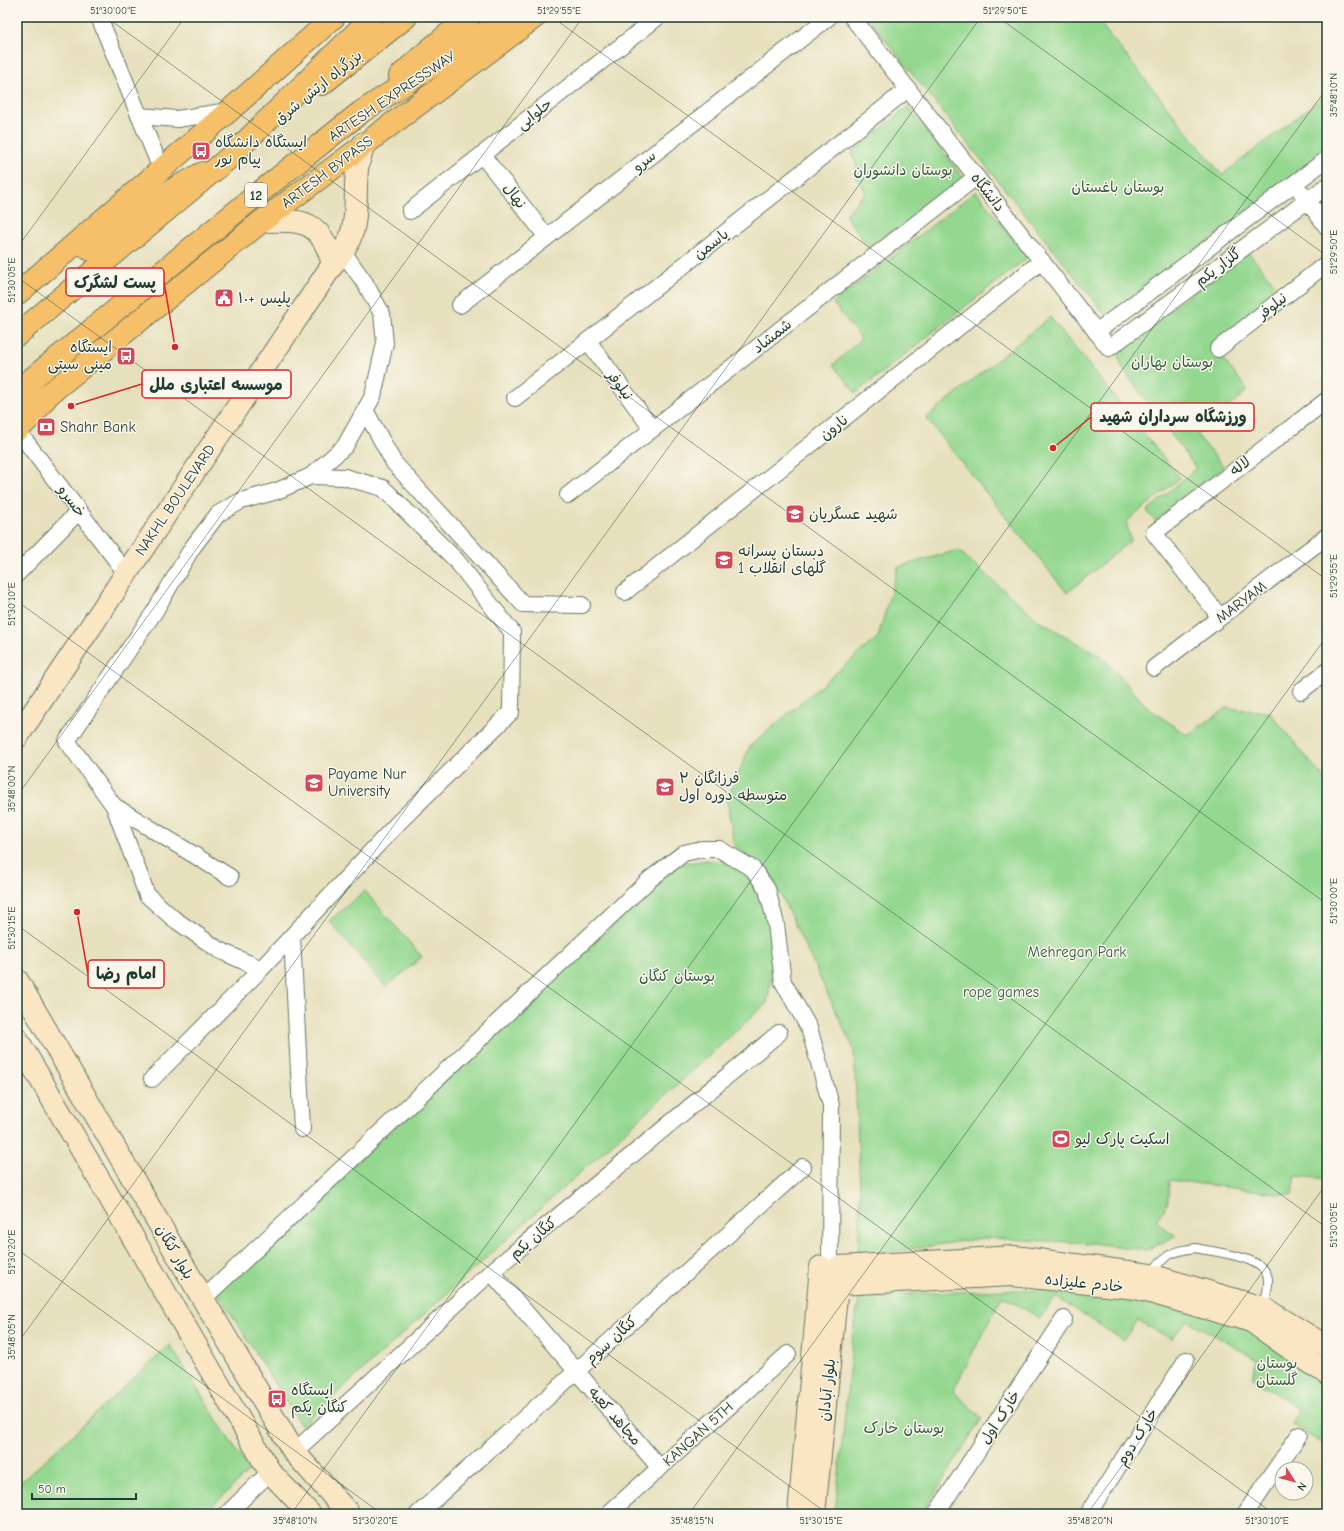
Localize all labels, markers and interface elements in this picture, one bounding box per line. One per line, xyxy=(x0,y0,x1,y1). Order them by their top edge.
text: 51°30'00"E xyxy=(90,5,136,17)
text: 51°29'55"E xyxy=(537,5,581,17)
text: 51°29'50"E xyxy=(983,5,1027,17)
street label: بزرگراه ارتش شرق xyxy=(270,46,366,128)
street label: ARTESH EXPRESSWAY xyxy=(325,47,459,145)
text: 35°48'10"N xyxy=(1328,73,1340,117)
street label: حلوایی xyxy=(513,95,556,134)
street label: ARTESH BYPASS xyxy=(278,132,376,212)
place label: ایستگاه دانشگاه پیام نور xyxy=(214,133,307,170)
bus stop icon: ایستگاه دانشگاه پیام نور xyxy=(190,140,212,162)
street label: سرو xyxy=(628,146,660,177)
park label: بوستان دانشوران xyxy=(853,161,953,180)
street label: دانشگاه xyxy=(967,169,1009,215)
park label: بوستان باغستان xyxy=(1072,178,1164,196)
street label: نهال xyxy=(499,179,531,213)
road number: 12 xyxy=(245,183,267,207)
street label: یاسمن xyxy=(690,225,732,263)
text: 51°29'50"E xyxy=(1328,230,1340,274)
street label: گلزار یکم xyxy=(1191,244,1246,293)
text: 51°30'05"E xyxy=(6,257,18,303)
callout: پست لشگرک xyxy=(66,268,164,296)
text: پست لشگرک xyxy=(74,273,156,293)
public building icon: پلیس +۱۰ xyxy=(213,287,235,309)
place label: پلیس +۱۰ xyxy=(238,289,291,308)
street label: نیلوفر xyxy=(1253,289,1291,325)
street label: شمشاد xyxy=(749,315,795,357)
place label: ایستگاه مینی سیتی xyxy=(48,338,112,374)
bus stop icon: ایستگاه مینی سیتی xyxy=(115,345,137,367)
park label: بوستان بهاران xyxy=(1131,353,1213,371)
street label: نیلوفر xyxy=(602,366,637,404)
callout: موسسه اعتباری ملل xyxy=(142,370,291,398)
text: موسسه اعتباری ملل xyxy=(149,376,283,396)
callout: ورزشگاه سرداران شهید xyxy=(1091,403,1254,431)
text: ورزشگاه سرداران شهید xyxy=(1099,407,1247,427)
street label: نارون xyxy=(816,410,852,444)
bank icon: Shahr Bank xyxy=(35,416,57,438)
place label: Shahr Bank xyxy=(60,418,136,436)
street label: NAKHL BOULEVARD xyxy=(131,441,219,559)
street label: لاله xyxy=(1226,452,1254,480)
street label: خسرو xyxy=(53,480,90,521)
school or university icon: شهید عسگریان xyxy=(784,503,806,525)
place label: شهید عسگریان xyxy=(809,505,898,523)
place label: دبستان پسرانه گلهای انقلاب 1 xyxy=(738,542,826,577)
school or university icon: دبستان پسرانه گلهای انقلاب 1 xyxy=(713,549,735,571)
text: 51°29'55"E xyxy=(1328,554,1340,598)
street label: MARYAM xyxy=(1212,577,1270,627)
text: 51°30'10"E xyxy=(6,582,18,626)
place label: Payame Nur University xyxy=(328,765,406,800)
text: 35°48'00"N xyxy=(6,766,18,812)
place label: فرزانگان ۲ متوسطه دوره اول xyxy=(679,769,787,804)
school or university icon: Payame Nur University xyxy=(303,772,325,794)
school or university icon: فرزانگان ۲ متوسطه دوره اول xyxy=(654,776,676,798)
text: 51°30'00"E xyxy=(1328,878,1340,924)
text: 51°30'15"E xyxy=(6,906,18,950)
park label: Mehregan Park xyxy=(1027,943,1127,961)
callout: امام رضا xyxy=(88,960,164,988)
text: امام رضا xyxy=(96,965,156,986)
park label: بوستان کنگان xyxy=(639,967,715,985)
park label: rope games xyxy=(963,983,1039,1001)
sports icon: اسکیت پارک لیو xyxy=(1050,1128,1072,1150)
place label: اسکیت پارک لیو xyxy=(1074,1130,1169,1149)
text: 51°30'05"E xyxy=(1328,1202,1340,1248)
street label: کنگان یکم xyxy=(506,1213,562,1265)
street label: بلوار کنگان xyxy=(152,1221,198,1283)
text: 51°30'20"E xyxy=(6,1229,18,1275)
street label: خادم علیزاده xyxy=(1044,1270,1124,1299)
street label: کنگان سوم xyxy=(581,1312,643,1370)
text: 35°48'05"N xyxy=(6,1314,18,1360)
park label: بوستان گلستان xyxy=(1256,1354,1298,1389)
street label: بلوار آبادان xyxy=(815,1358,839,1422)
place label: ایستگاه کنگان یکم xyxy=(291,1381,347,1419)
street label: مجاهد کعبه xyxy=(585,1383,645,1449)
street label: خارک اول xyxy=(976,1387,1024,1447)
bus stop icon: ایستگاه کنگان یکم xyxy=(266,1388,288,1410)
street label: KANGAN 5TH xyxy=(659,1398,737,1470)
street label: خارک دوم xyxy=(1112,1405,1164,1471)
park label: بوستان خارک xyxy=(864,1419,945,1437)
north arrow xyxy=(1274,1461,1314,1501)
scale bar xyxy=(32,1475,136,1501)
text: N xyxy=(1294,1480,1309,1493)
text: 50 m xyxy=(38,1482,66,1496)
text: 35°48'10"N xyxy=(273,1515,317,1527)
text: 51°30'20"E xyxy=(352,1515,398,1527)
text: 35°48'15"N xyxy=(670,1515,714,1527)
text: 51°30'15"E xyxy=(799,1515,843,1527)
text: 35°48'20"N xyxy=(1067,1515,1113,1527)
text: 51°30'10"E xyxy=(1245,1515,1289,1527)

